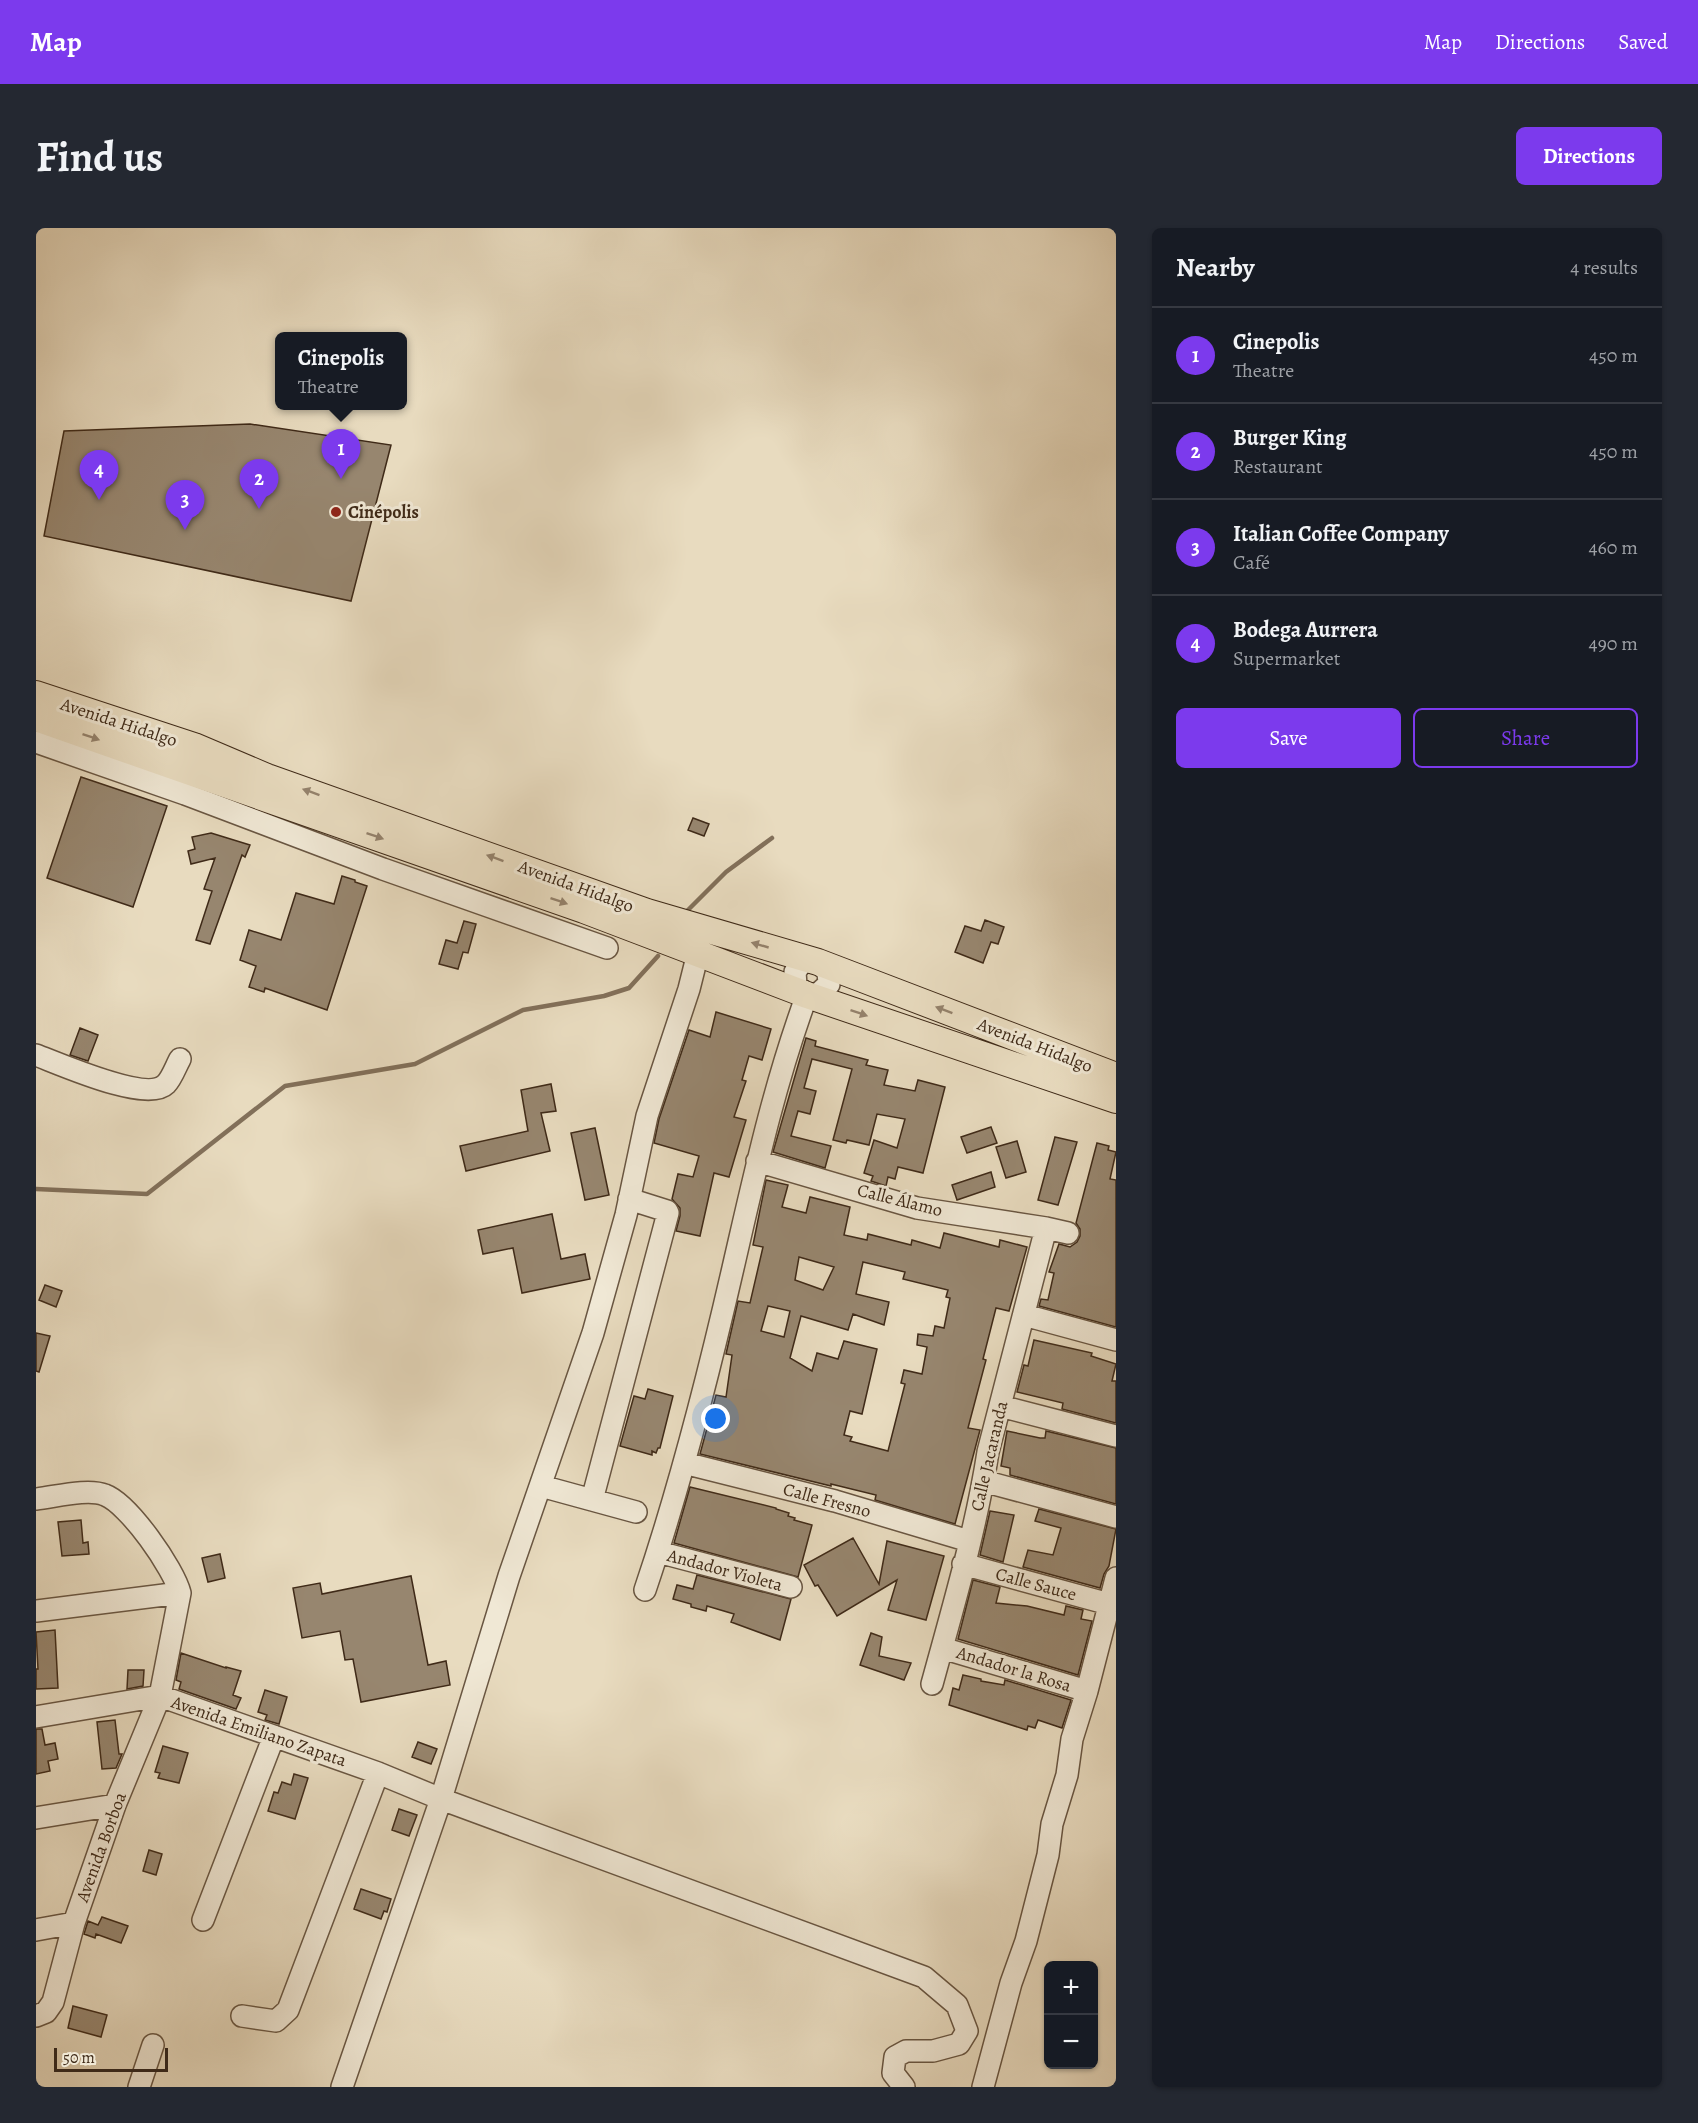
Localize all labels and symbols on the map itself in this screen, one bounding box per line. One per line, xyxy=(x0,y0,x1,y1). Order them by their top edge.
pin: 1 xyxy=(322,430,360,479)
pin: 4 xyxy=(80,450,118,500)
pin: 2 xyxy=(240,460,278,509)
pin: 3 xyxy=(166,480,204,530)
place label: Cinépolis xyxy=(348,500,419,524)
marker: Cinépolis xyxy=(329,505,343,519)
street label: Avenida Hidalgo xyxy=(57,692,180,752)
one-way arrow xyxy=(82,733,100,743)
one-way arrow xyxy=(302,787,320,797)
one-way arrow xyxy=(366,832,384,842)
one-way arrow xyxy=(486,852,504,862)
street label: Avenida Hidalgo xyxy=(514,854,637,918)
one-way arrow xyxy=(550,896,568,906)
one-way arrow xyxy=(751,940,769,949)
one-way arrow xyxy=(934,1005,952,1015)
one-way arrow xyxy=(850,1009,868,1018)
street label: Avenida Hidalgo xyxy=(973,1012,1096,1078)
street label: Calle Álamo xyxy=(855,1178,945,1222)
street label: Calle Jacaranda xyxy=(965,1398,1014,1514)
your location xyxy=(701,1404,730,1433)
street label: Calle Fresno xyxy=(781,1477,873,1523)
street label: Andador Violeta xyxy=(664,1543,786,1597)
street label: Calle Sauce xyxy=(993,1562,1079,1606)
street label: Andador la Rosa xyxy=(953,1640,1075,1698)
street label: Avenida Emiliano Zapata xyxy=(167,1689,350,1772)
street label: Avenida Borboa xyxy=(70,1788,132,1906)
scale bar xyxy=(54,2045,168,2072)

